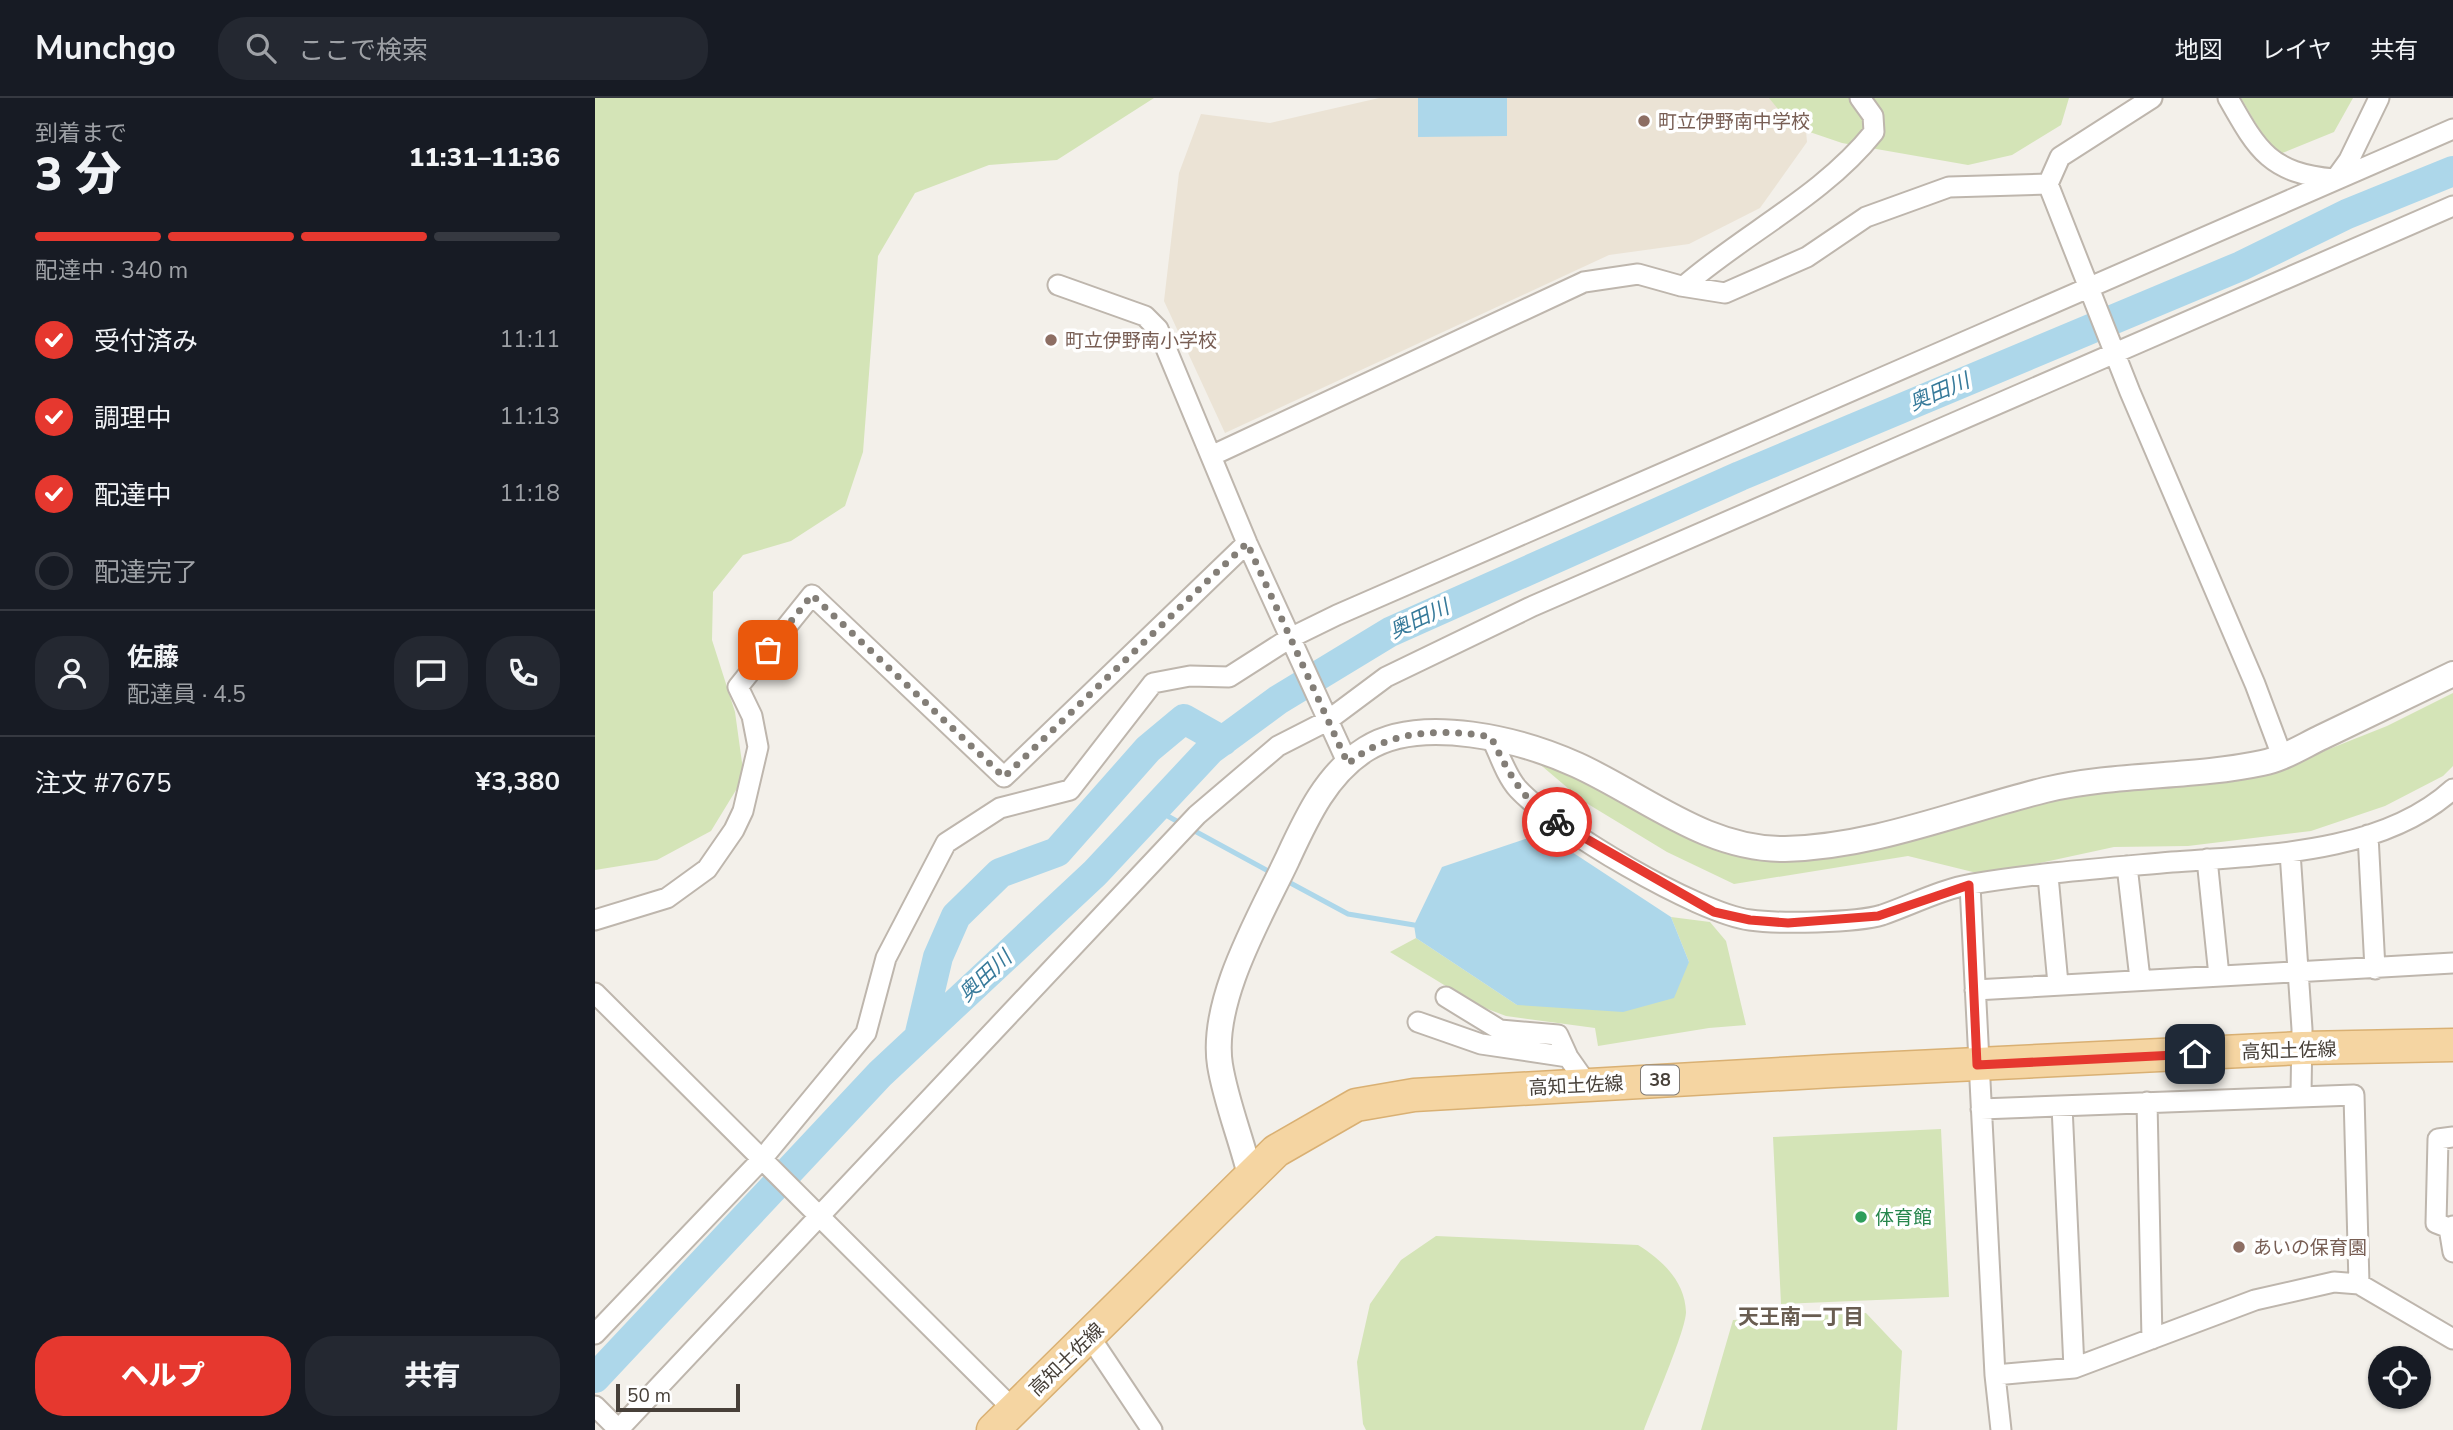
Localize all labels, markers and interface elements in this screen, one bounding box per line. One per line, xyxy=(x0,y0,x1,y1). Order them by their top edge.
search box xyxy=(218,17,708,80)
text: Munchgo xyxy=(35,26,176,71)
icon: search xyxy=(242,29,280,67)
text: ここで検索 xyxy=(298,33,428,68)
text: 地図 xyxy=(2175,34,2223,66)
text: レイヤ xyxy=(2261,34,2332,66)
text: 共有 xyxy=(2370,34,2418,66)
place label: 町立伊野南中学校 xyxy=(1658,109,1810,135)
marker: 町立伊野南中学校 xyxy=(1636,113,1652,129)
text: 到着まで xyxy=(35,118,127,149)
text: 11:31–11:36 xyxy=(409,140,560,175)
text: 3 分 xyxy=(35,143,121,206)
text: 配達中 · 340 m xyxy=(35,255,188,286)
icon: check xyxy=(35,321,73,359)
text: 受付済み xyxy=(94,324,198,359)
text: 11:11 xyxy=(500,324,560,355)
place label: 町立伊野南小学校 xyxy=(1065,328,1217,354)
marker: 町立伊野南小学校 xyxy=(1043,332,1059,348)
water label: 奥田川 xyxy=(1905,366,1975,417)
icon: check xyxy=(35,398,73,436)
text: 調理中 xyxy=(94,401,172,436)
text: 11:13 xyxy=(500,401,560,432)
icon: check xyxy=(35,475,73,513)
text: 配達中 xyxy=(94,478,172,513)
text: 11:18 xyxy=(500,478,560,509)
text: 配達完了 xyxy=(94,555,198,590)
water label: 奥田川 xyxy=(1385,592,1455,645)
pin xyxy=(738,620,798,680)
icon: bag xyxy=(749,631,787,669)
button: person xyxy=(35,636,109,710)
button: chat xyxy=(394,636,468,710)
button: phone xyxy=(486,636,560,710)
text: 佐藤 xyxy=(127,640,179,675)
text: 配達員 · 4.5 xyxy=(127,679,246,710)
text: ¥3,380 xyxy=(476,764,560,799)
text: 注文 #7675 xyxy=(35,766,172,801)
courier xyxy=(1522,787,1592,857)
icon: bike xyxy=(1538,803,1576,841)
water label: 奥田川 xyxy=(952,943,1019,1008)
pin xyxy=(2165,1024,2225,1084)
icon: home xyxy=(2176,1035,2214,1073)
street label: 高知土佐線 xyxy=(2241,1036,2337,1066)
road number: 38 xyxy=(1641,1065,1679,1094)
street label: 高知土佐線 xyxy=(1528,1071,1624,1101)
place label: 体育館 xyxy=(1875,1205,1932,1231)
marker: 体育館 xyxy=(1853,1209,1869,1225)
place label: あいの保育園 xyxy=(2253,1235,2367,1261)
marker: あいの保育園 xyxy=(2231,1239,2247,1255)
district label: 天王南一丁目 xyxy=(1738,1303,1864,1331)
street label: 高知土佐線 xyxy=(1023,1317,1110,1402)
button: ヘルプ xyxy=(35,1336,291,1416)
button: 共有 xyxy=(305,1336,560,1416)
map controls xyxy=(2368,1346,2431,1409)
button: locate xyxy=(2368,1346,2431,1409)
scale bar xyxy=(616,1381,740,1413)
text: 50 m xyxy=(627,1383,671,1409)

